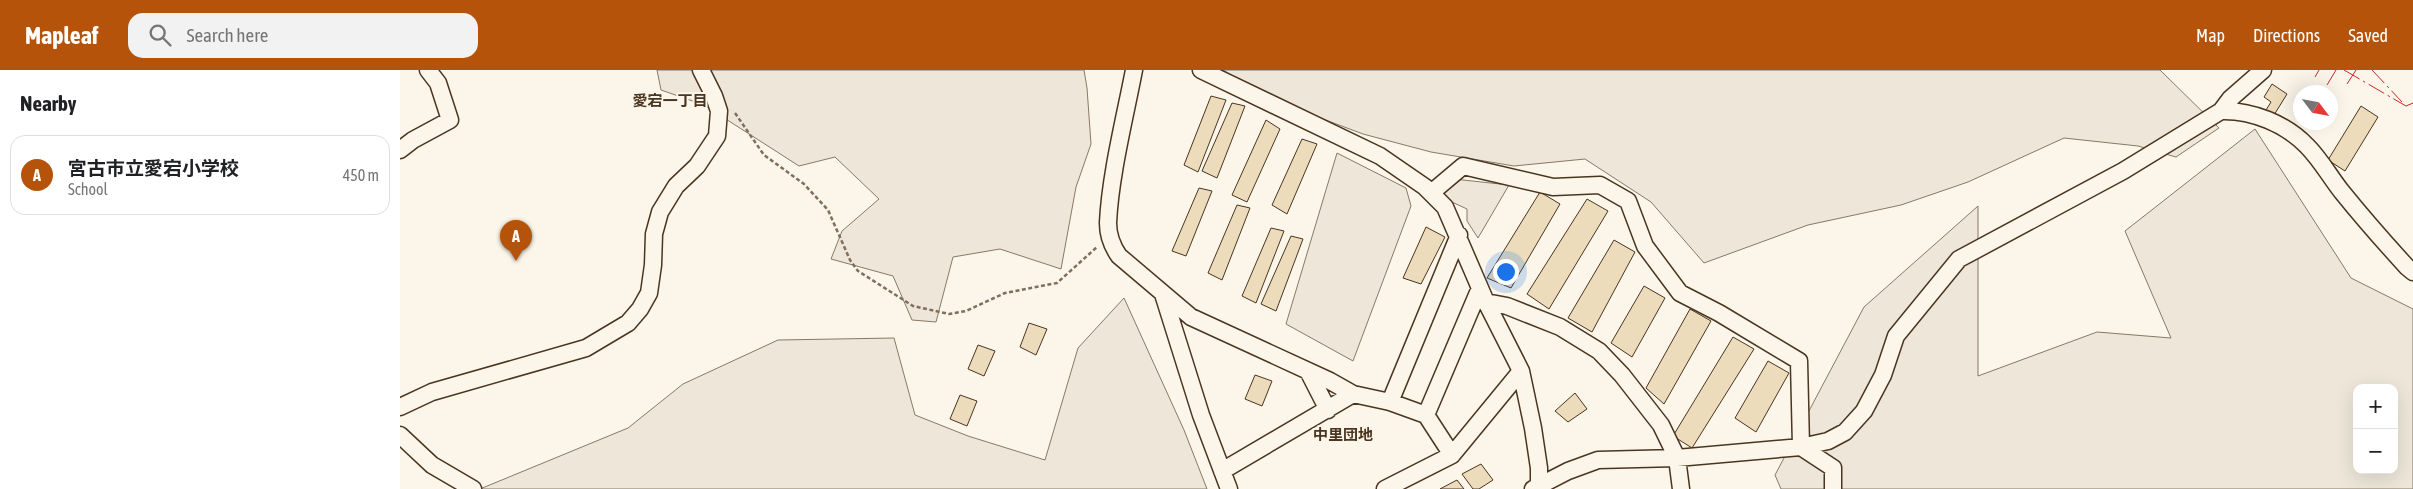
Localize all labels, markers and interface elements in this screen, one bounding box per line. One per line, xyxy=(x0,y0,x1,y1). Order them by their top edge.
search box xyxy=(128,13,478,58)
icon: search xyxy=(146,21,174,49)
text: Mapleaf xyxy=(25,22,98,49)
text: Search here xyxy=(186,24,268,46)
text: Map xyxy=(2196,25,2225,46)
text: Directions xyxy=(2253,25,2320,46)
text: Saved xyxy=(2348,25,2388,46)
north arrow xyxy=(2293,85,2338,130)
text: Nearby xyxy=(20,91,76,115)
district label: 愛宕一丁目 xyxy=(632,92,708,109)
text: 宮古市立愛宕小学校 xyxy=(68,157,239,179)
text: A xyxy=(33,166,41,184)
text: 450 m xyxy=(343,166,379,184)
text: School xyxy=(68,180,108,198)
pin: A xyxy=(500,220,532,261)
your location xyxy=(1493,259,1519,285)
map controls xyxy=(2353,384,2398,474)
button: + xyxy=(2353,384,2398,429)
district label: 中里団地 xyxy=(1313,426,1373,443)
button: − xyxy=(2353,429,2398,474)

